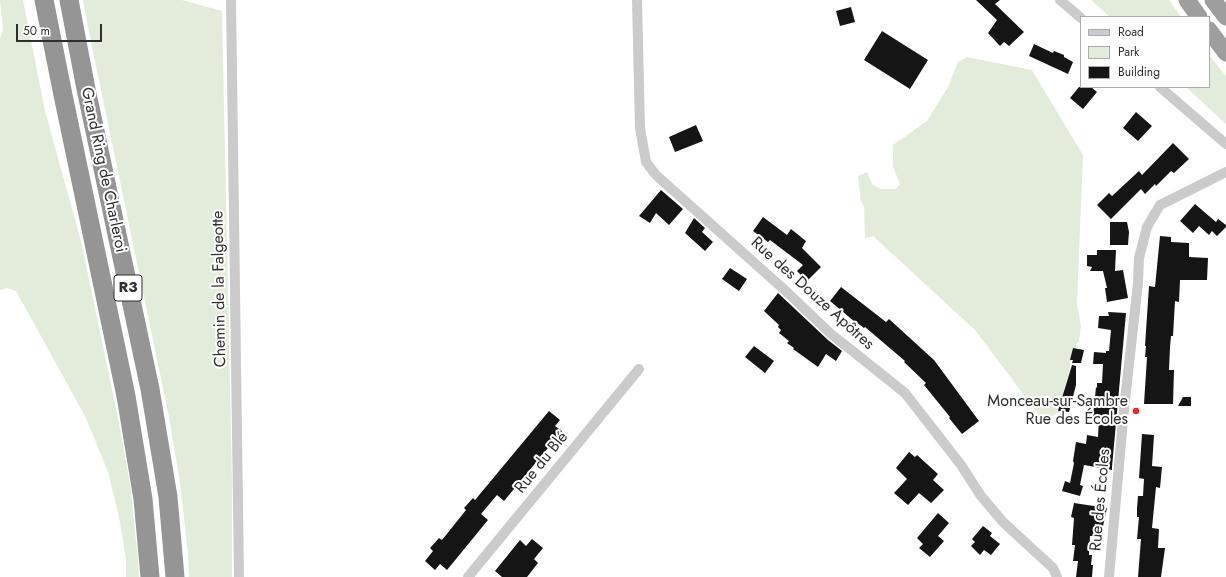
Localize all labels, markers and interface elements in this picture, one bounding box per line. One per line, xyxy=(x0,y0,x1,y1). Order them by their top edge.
scale bar xyxy=(18,16,104,42)
legend xyxy=(1080,16,1210,88)
text: 50 m xyxy=(23,22,50,40)
text: Road xyxy=(1118,23,1144,41)
text: Park xyxy=(1118,43,1139,61)
text: Building xyxy=(1118,63,1160,81)
street label: Grand Ring de Charleroi xyxy=(76,86,130,254)
street label: Chemin de la Falgeotte xyxy=(209,211,231,367)
street label: Rue des Douze Apôtres xyxy=(746,234,878,354)
road number: R3 xyxy=(114,275,142,301)
place label: Monceau-sur-Sambre Rue des Écoles xyxy=(987,392,1128,430)
marker: Monceau-sur-Sambre Rue des Écoles xyxy=(1131,406,1141,416)
street label: Rue du Blé xyxy=(511,428,573,498)
street label: Rue des Écoles xyxy=(1087,448,1115,552)

